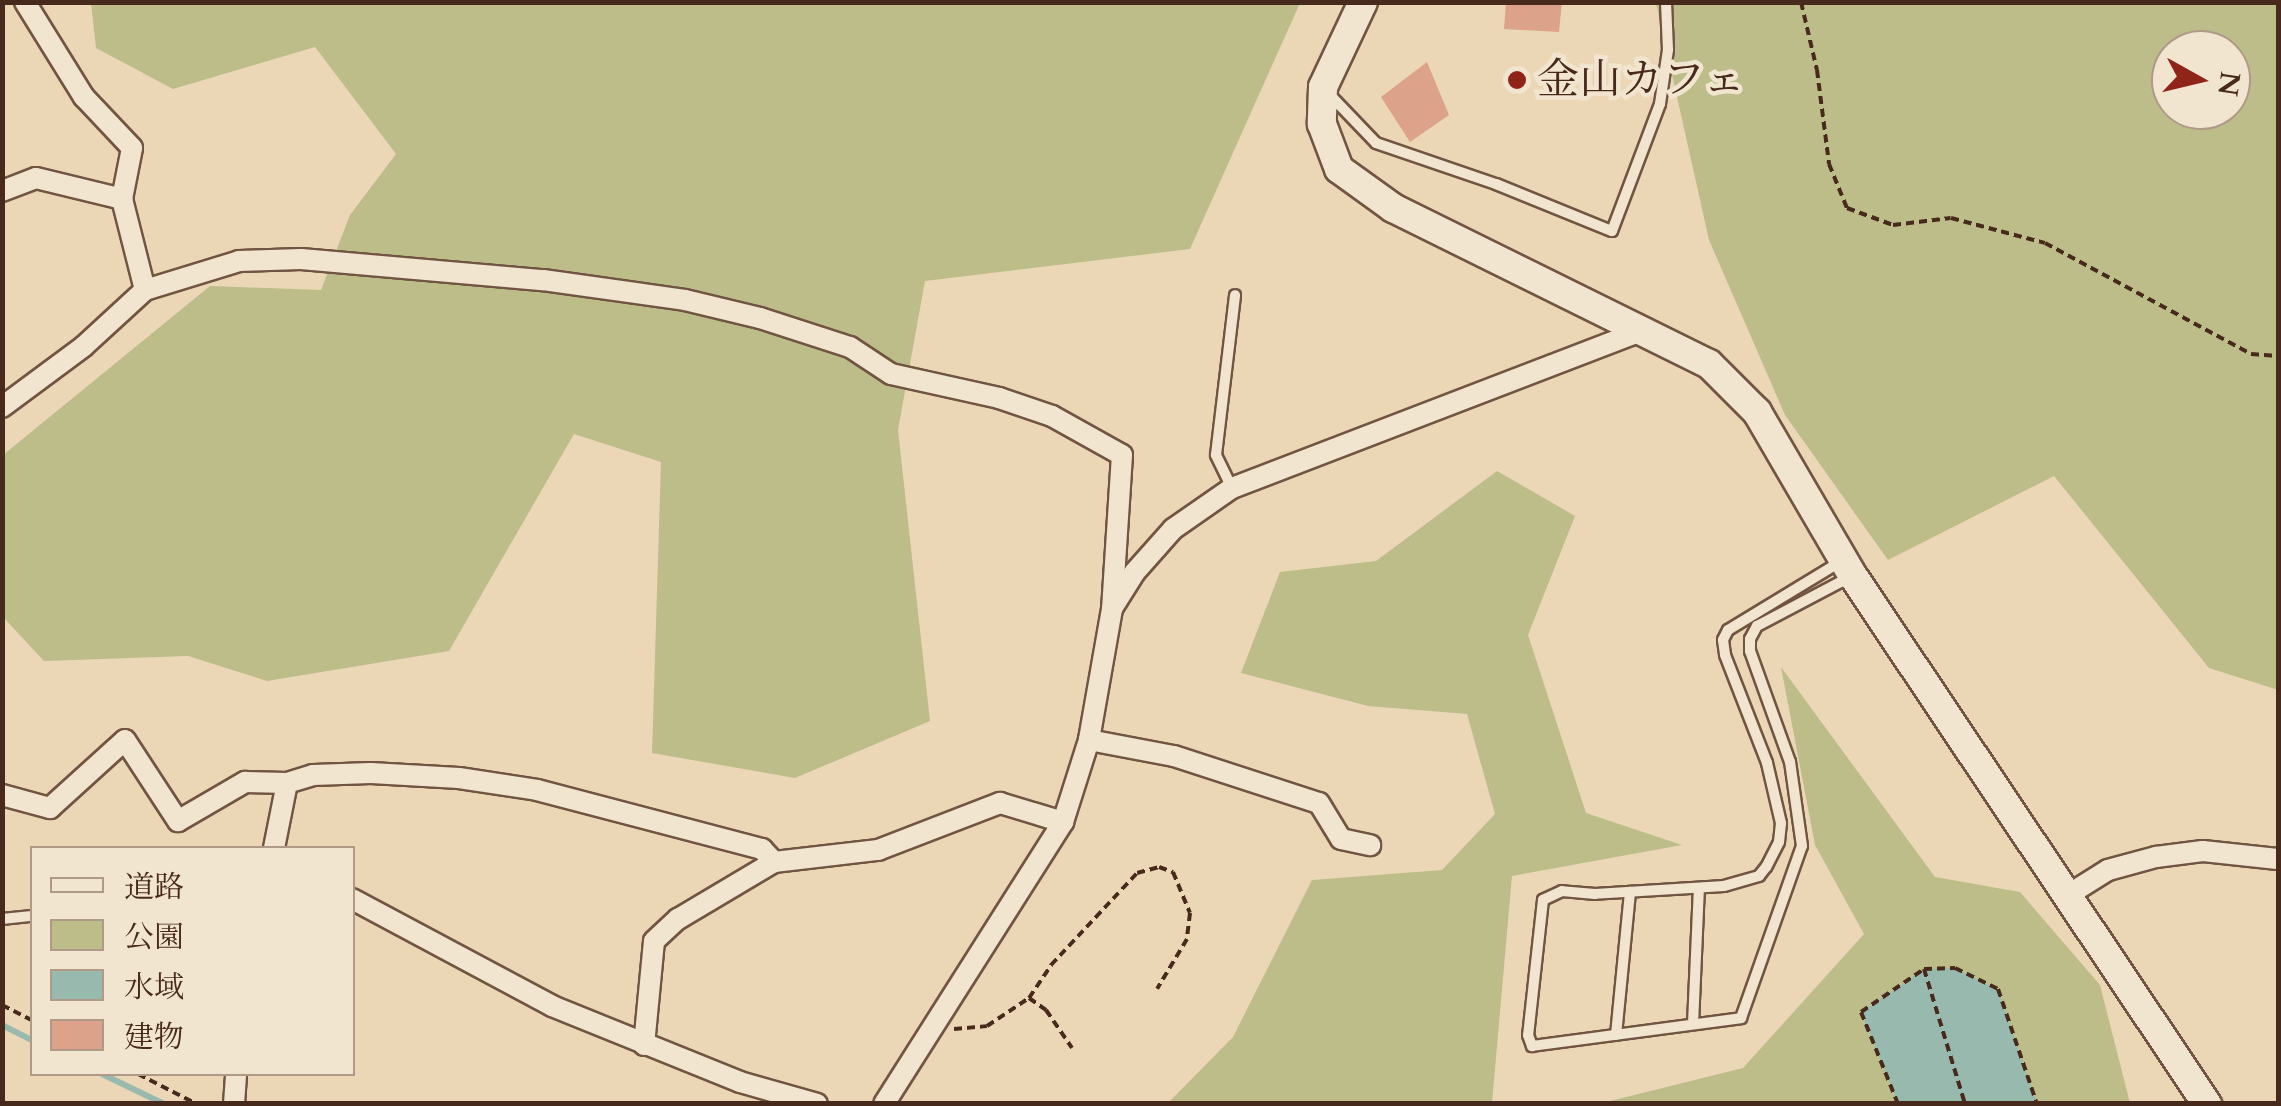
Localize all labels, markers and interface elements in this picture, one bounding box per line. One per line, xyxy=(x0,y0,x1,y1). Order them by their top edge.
north arrow xyxy=(2151,30,2251,130)
place label: 金山カフェ xyxy=(1537,55,1747,105)
marker: 金山カフェ xyxy=(1506,69,1528,91)
text: N xyxy=(2208,69,2249,99)
legend xyxy=(30,846,355,1076)
text: 道路 xyxy=(124,867,184,908)
text: 公園 xyxy=(124,917,184,958)
text: 水域 xyxy=(124,967,184,1008)
text: 建物 xyxy=(124,1017,184,1058)

